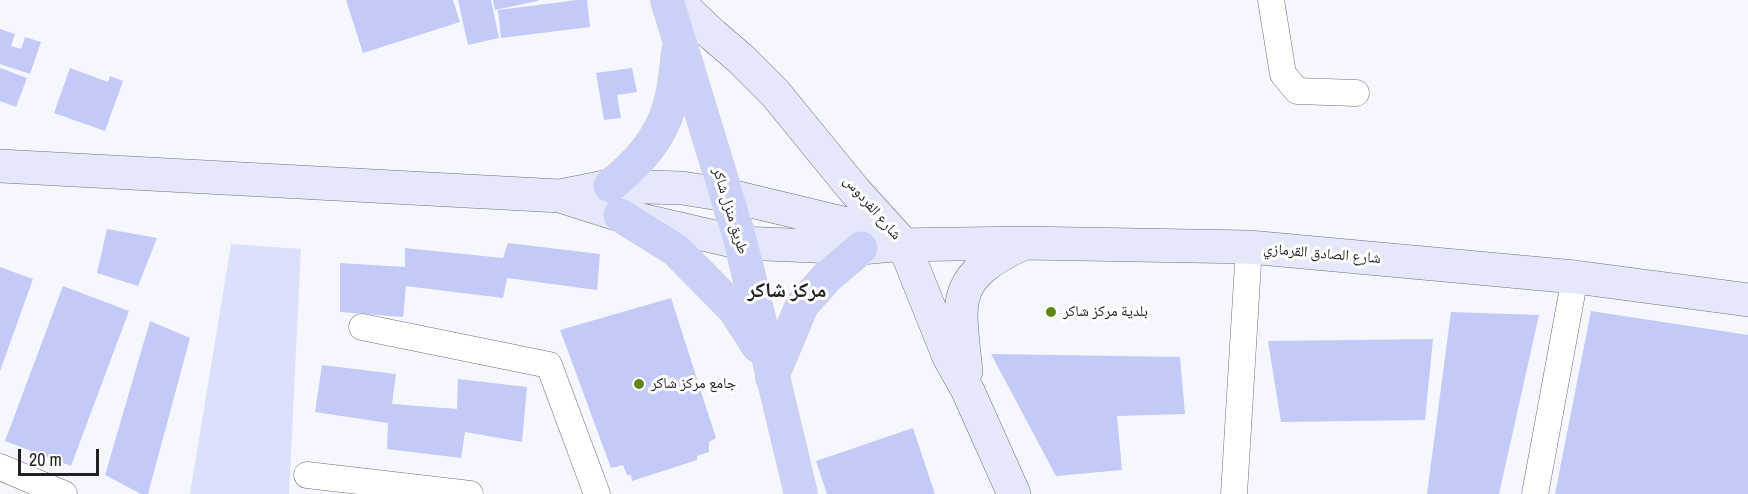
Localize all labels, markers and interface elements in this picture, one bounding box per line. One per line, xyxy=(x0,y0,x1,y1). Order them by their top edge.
street label: طريق منزل شاكر xyxy=(708,165,752,257)
street label: شارع الفردوس xyxy=(839,172,905,244)
street label: شارع الصادق القرمازي xyxy=(1263,240,1381,268)
district label: مركز شاكر xyxy=(748,278,826,304)
place label: بلدية مركز شاكر xyxy=(1063,303,1148,321)
marker: بلدية مركز شاكر xyxy=(1044,305,1058,319)
place label: جامع مركز شاكر xyxy=(651,375,736,393)
marker: جامع مركز شاكر xyxy=(632,377,646,391)
scale bar xyxy=(21,437,102,475)
text: 20 m xyxy=(29,447,62,472)

